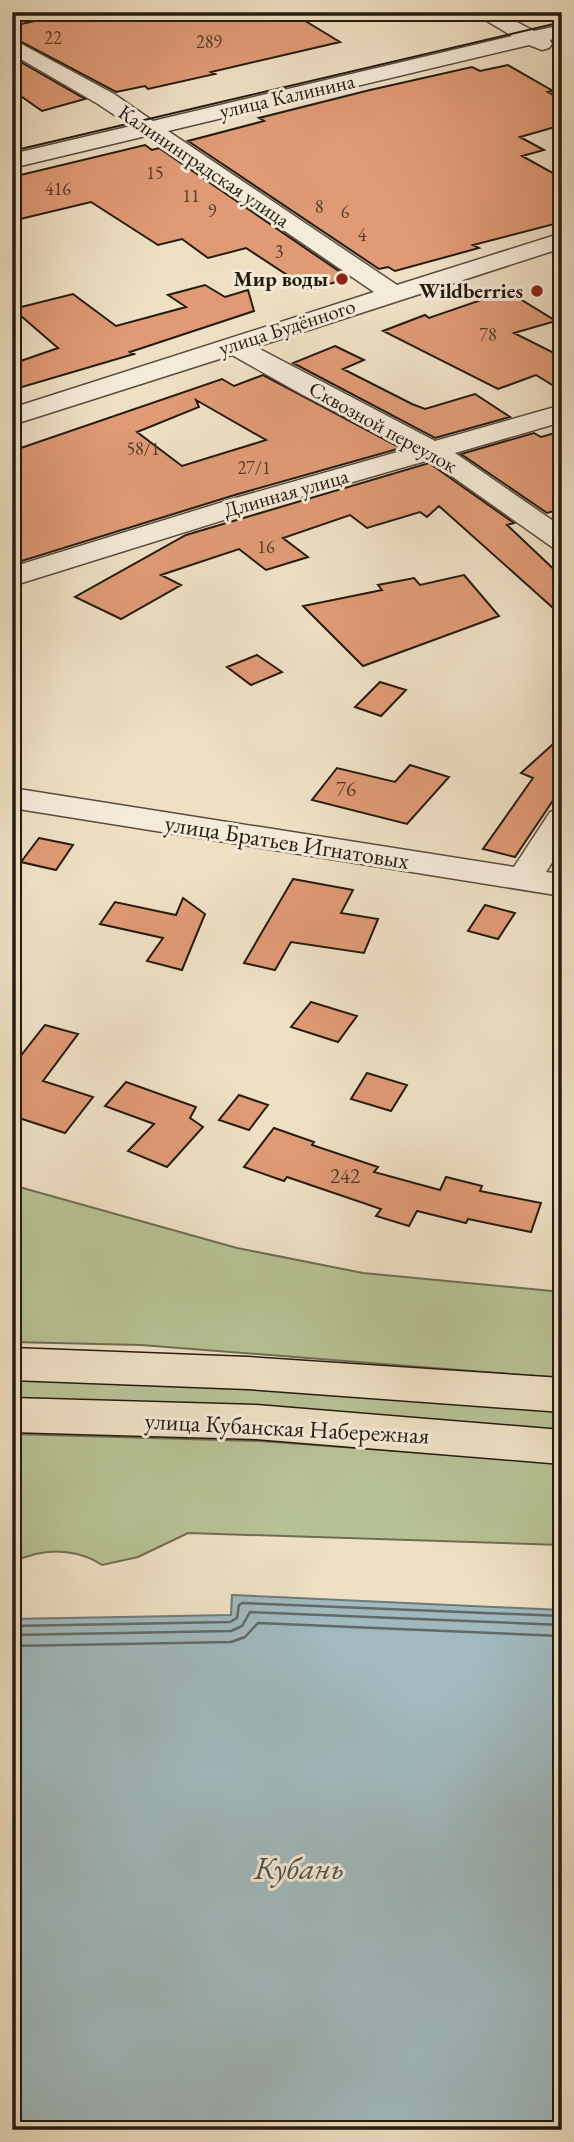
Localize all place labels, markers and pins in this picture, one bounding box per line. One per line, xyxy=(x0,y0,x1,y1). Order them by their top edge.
place label: Мир воды xyxy=(234,265,328,292)
marker: Мир воды xyxy=(334,271,350,287)
place label: Wildberries xyxy=(419,277,523,304)
marker: Wildberries xyxy=(529,283,545,299)

